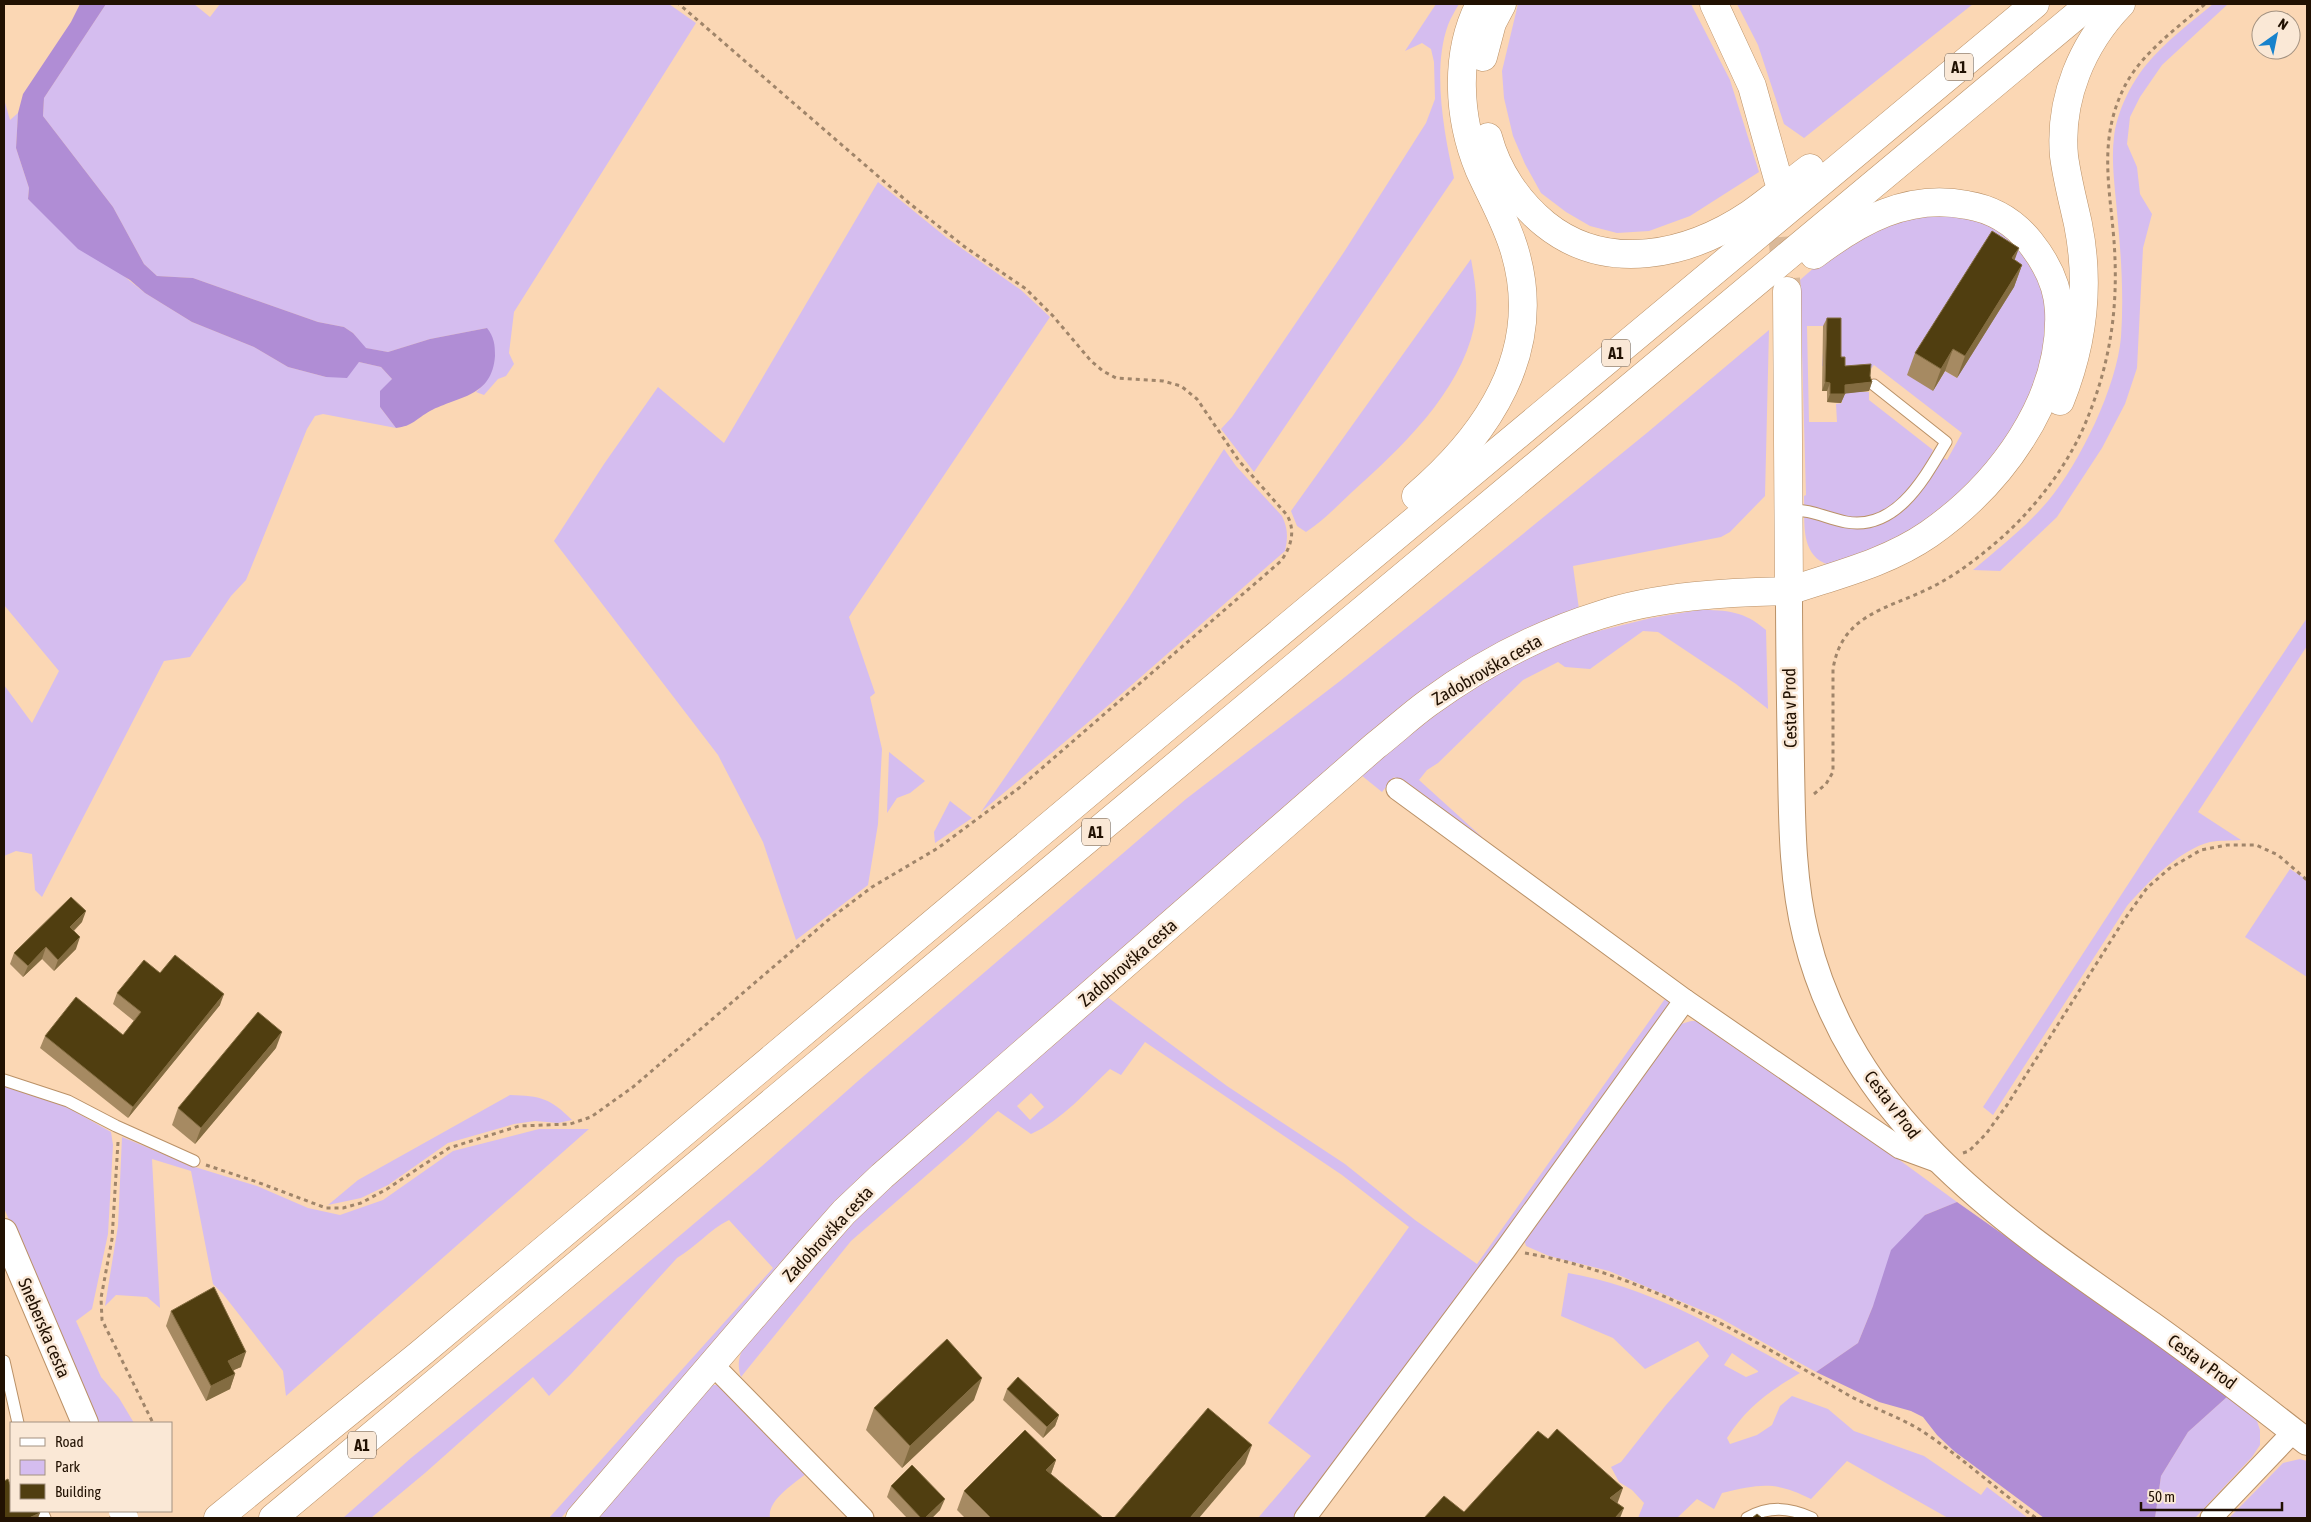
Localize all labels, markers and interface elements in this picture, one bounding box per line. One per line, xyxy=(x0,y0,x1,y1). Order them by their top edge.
north arrow xyxy=(2251,10,2301,60)
text: N xyxy=(2275,15,2291,33)
road number: A1 xyxy=(1945,54,1973,80)
road number: A1 xyxy=(1602,339,1630,366)
street label: Zadobrovška cesta xyxy=(1428,630,1545,709)
street label: Cesta v Prod xyxy=(1778,668,1801,748)
road number: A1 xyxy=(1082,819,1110,846)
street label: Zadobrovška cesta xyxy=(1074,914,1181,1011)
street label: Cesta v Prod xyxy=(1860,1067,1925,1143)
street label: Zadobrovška cesta xyxy=(778,1182,877,1286)
street label: Sneberska cesta xyxy=(14,1275,75,1381)
street label: Cesta v Prod xyxy=(2164,1330,2241,1394)
legend xyxy=(10,1422,172,1512)
road number: A1 xyxy=(348,1432,376,1458)
text: Road xyxy=(55,1433,84,1450)
text: Park xyxy=(55,1458,80,1475)
scale bar xyxy=(2141,1480,2282,1512)
text: Building xyxy=(55,1483,101,1500)
text: 50 m xyxy=(2148,1488,2175,1505)

